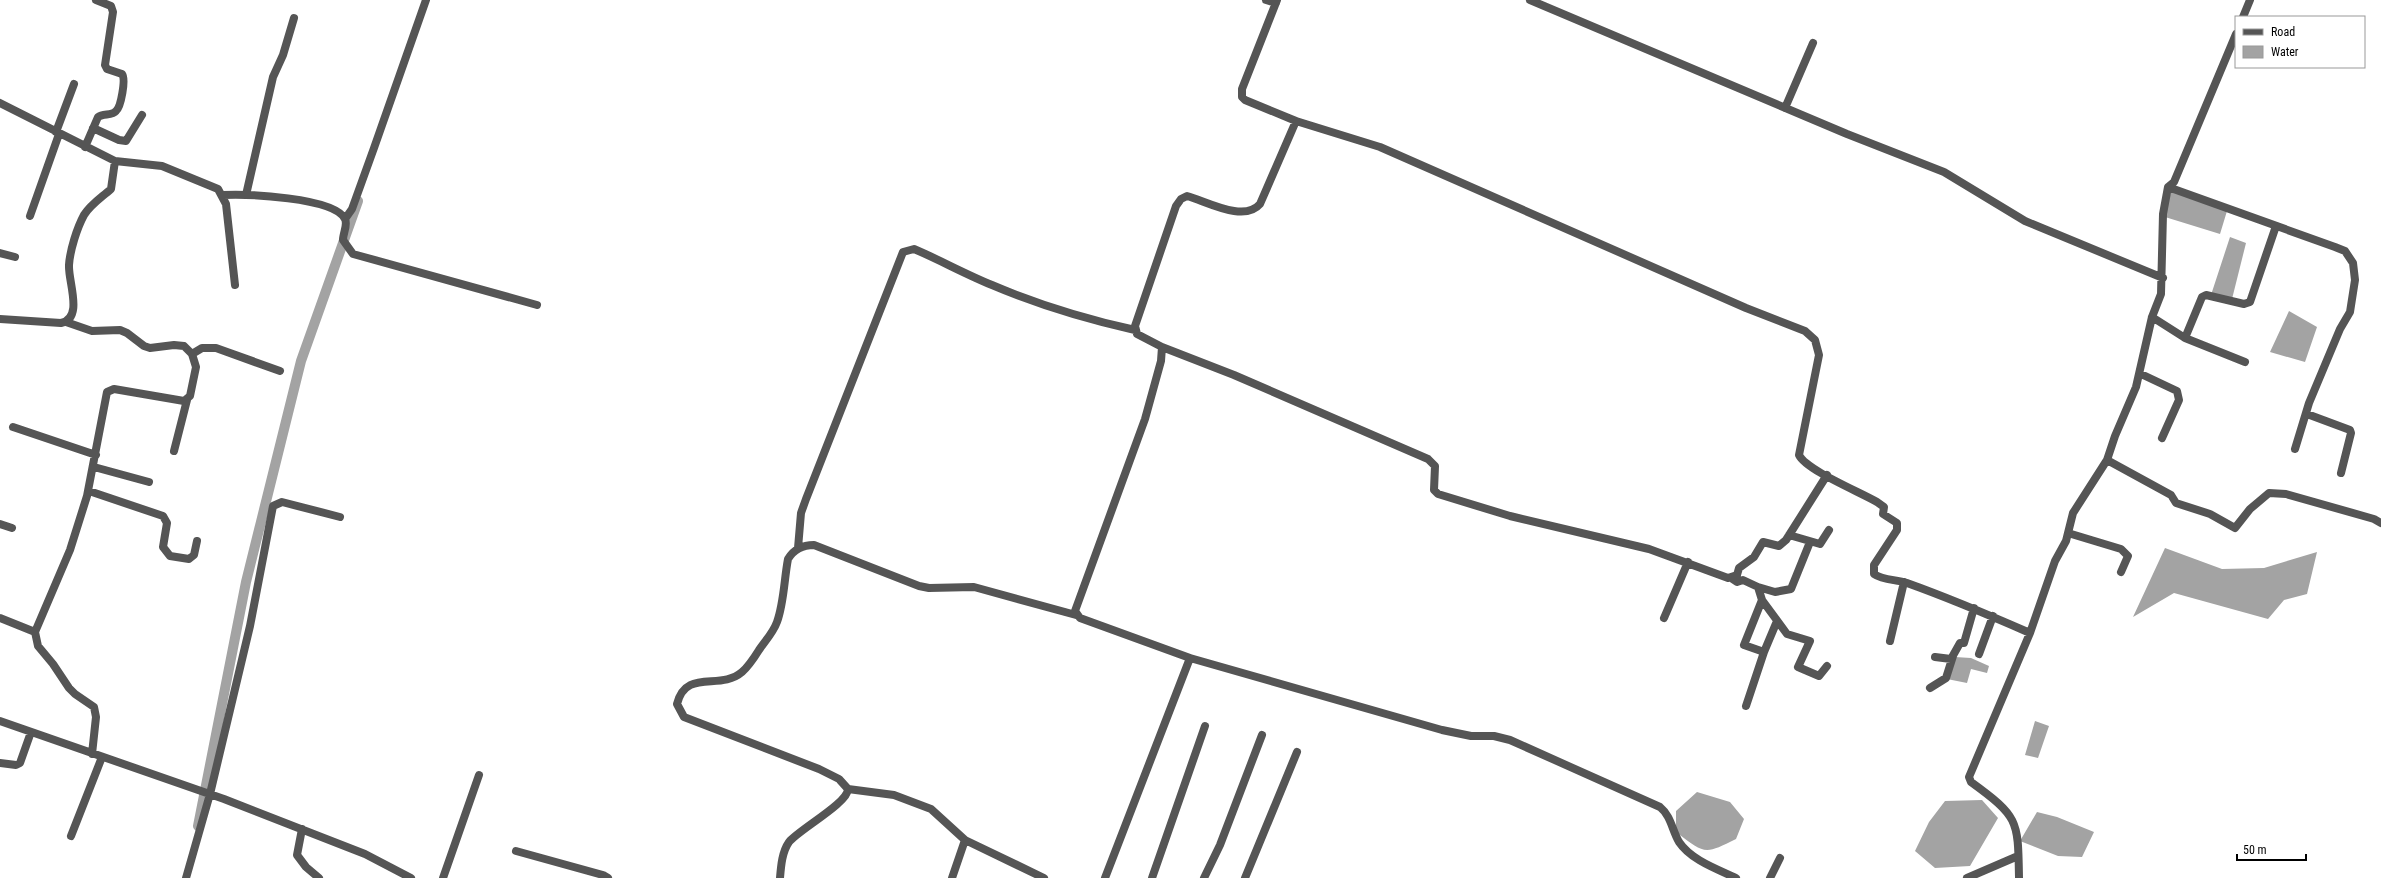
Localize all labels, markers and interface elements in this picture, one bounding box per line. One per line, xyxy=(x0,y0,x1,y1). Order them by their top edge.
legend xyxy=(2235,16,2365,68)
text: Road xyxy=(2271,25,2295,39)
text: Water xyxy=(2271,45,2299,59)
scale bar xyxy=(2237,836,2306,862)
text: 50 m xyxy=(2243,843,2267,857)

